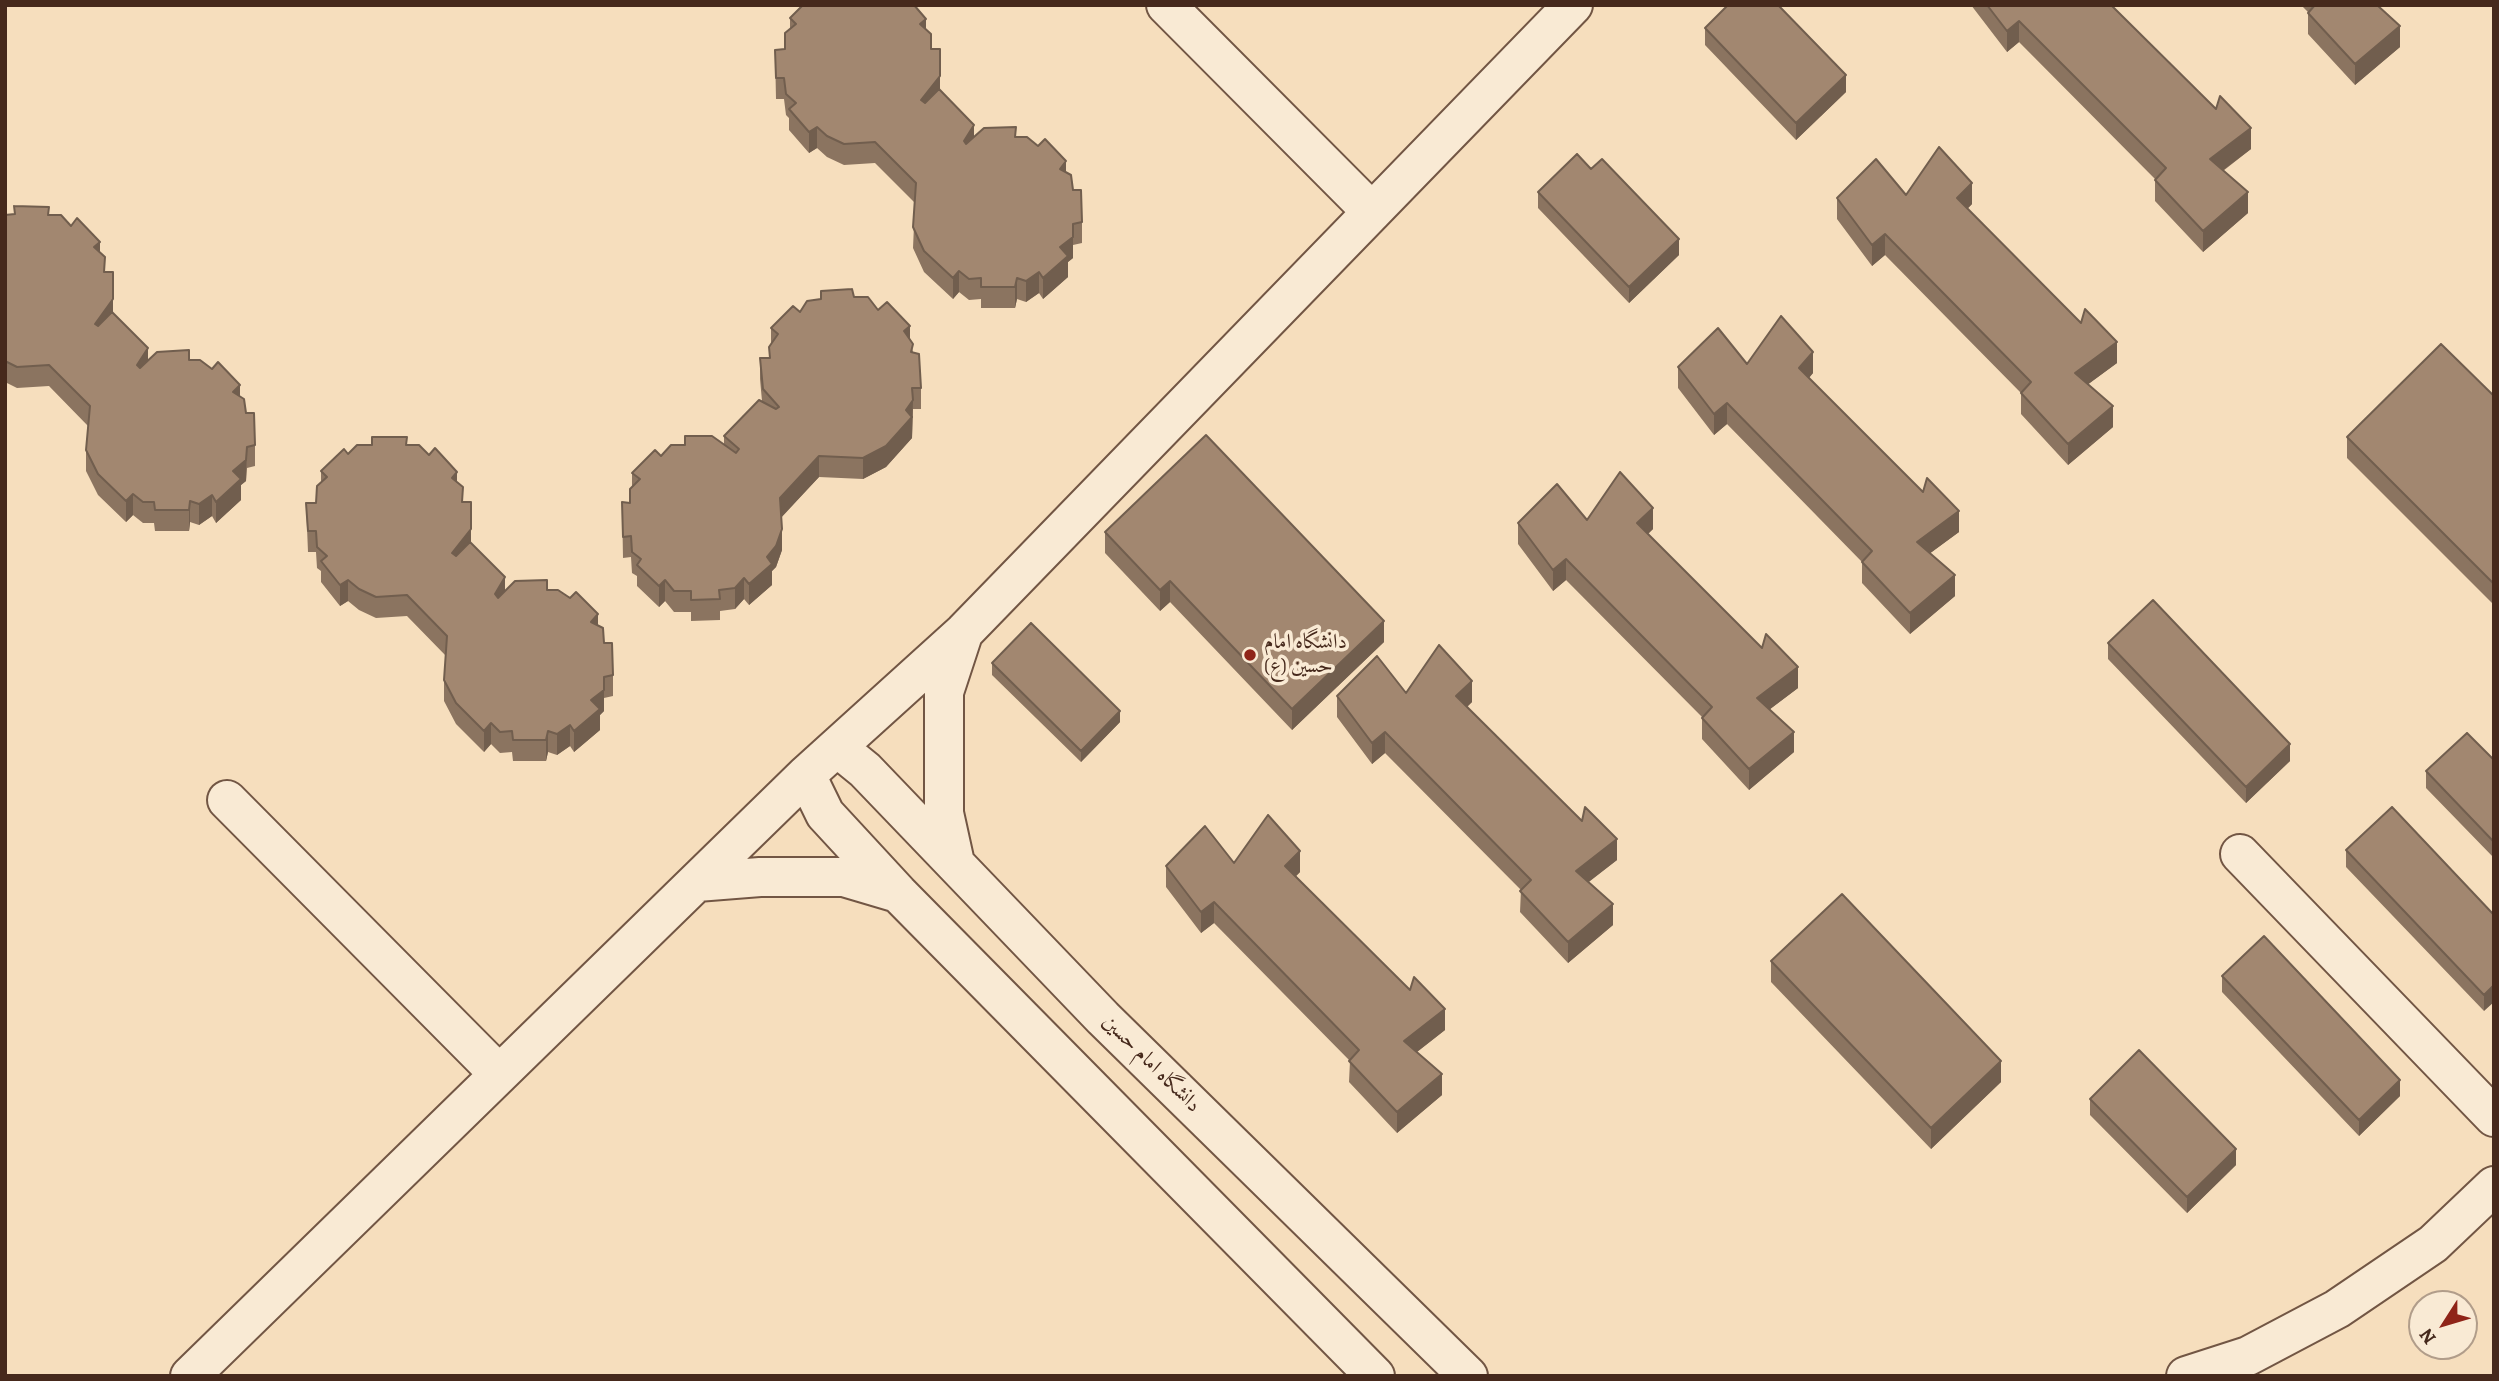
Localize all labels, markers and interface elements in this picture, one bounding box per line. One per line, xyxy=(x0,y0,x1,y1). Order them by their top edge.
place label: دانشگاه امام حسین (ع) xyxy=(1264,630,1347,680)
marker: دانشگاه امام حسین (ع) xyxy=(1242,647,1258,663)
street label: دانشگاه امام حسین xyxy=(1097,1010,1205,1118)
north arrow xyxy=(2408,1290,2478,1360)
text: N xyxy=(2413,1323,2442,1350)

